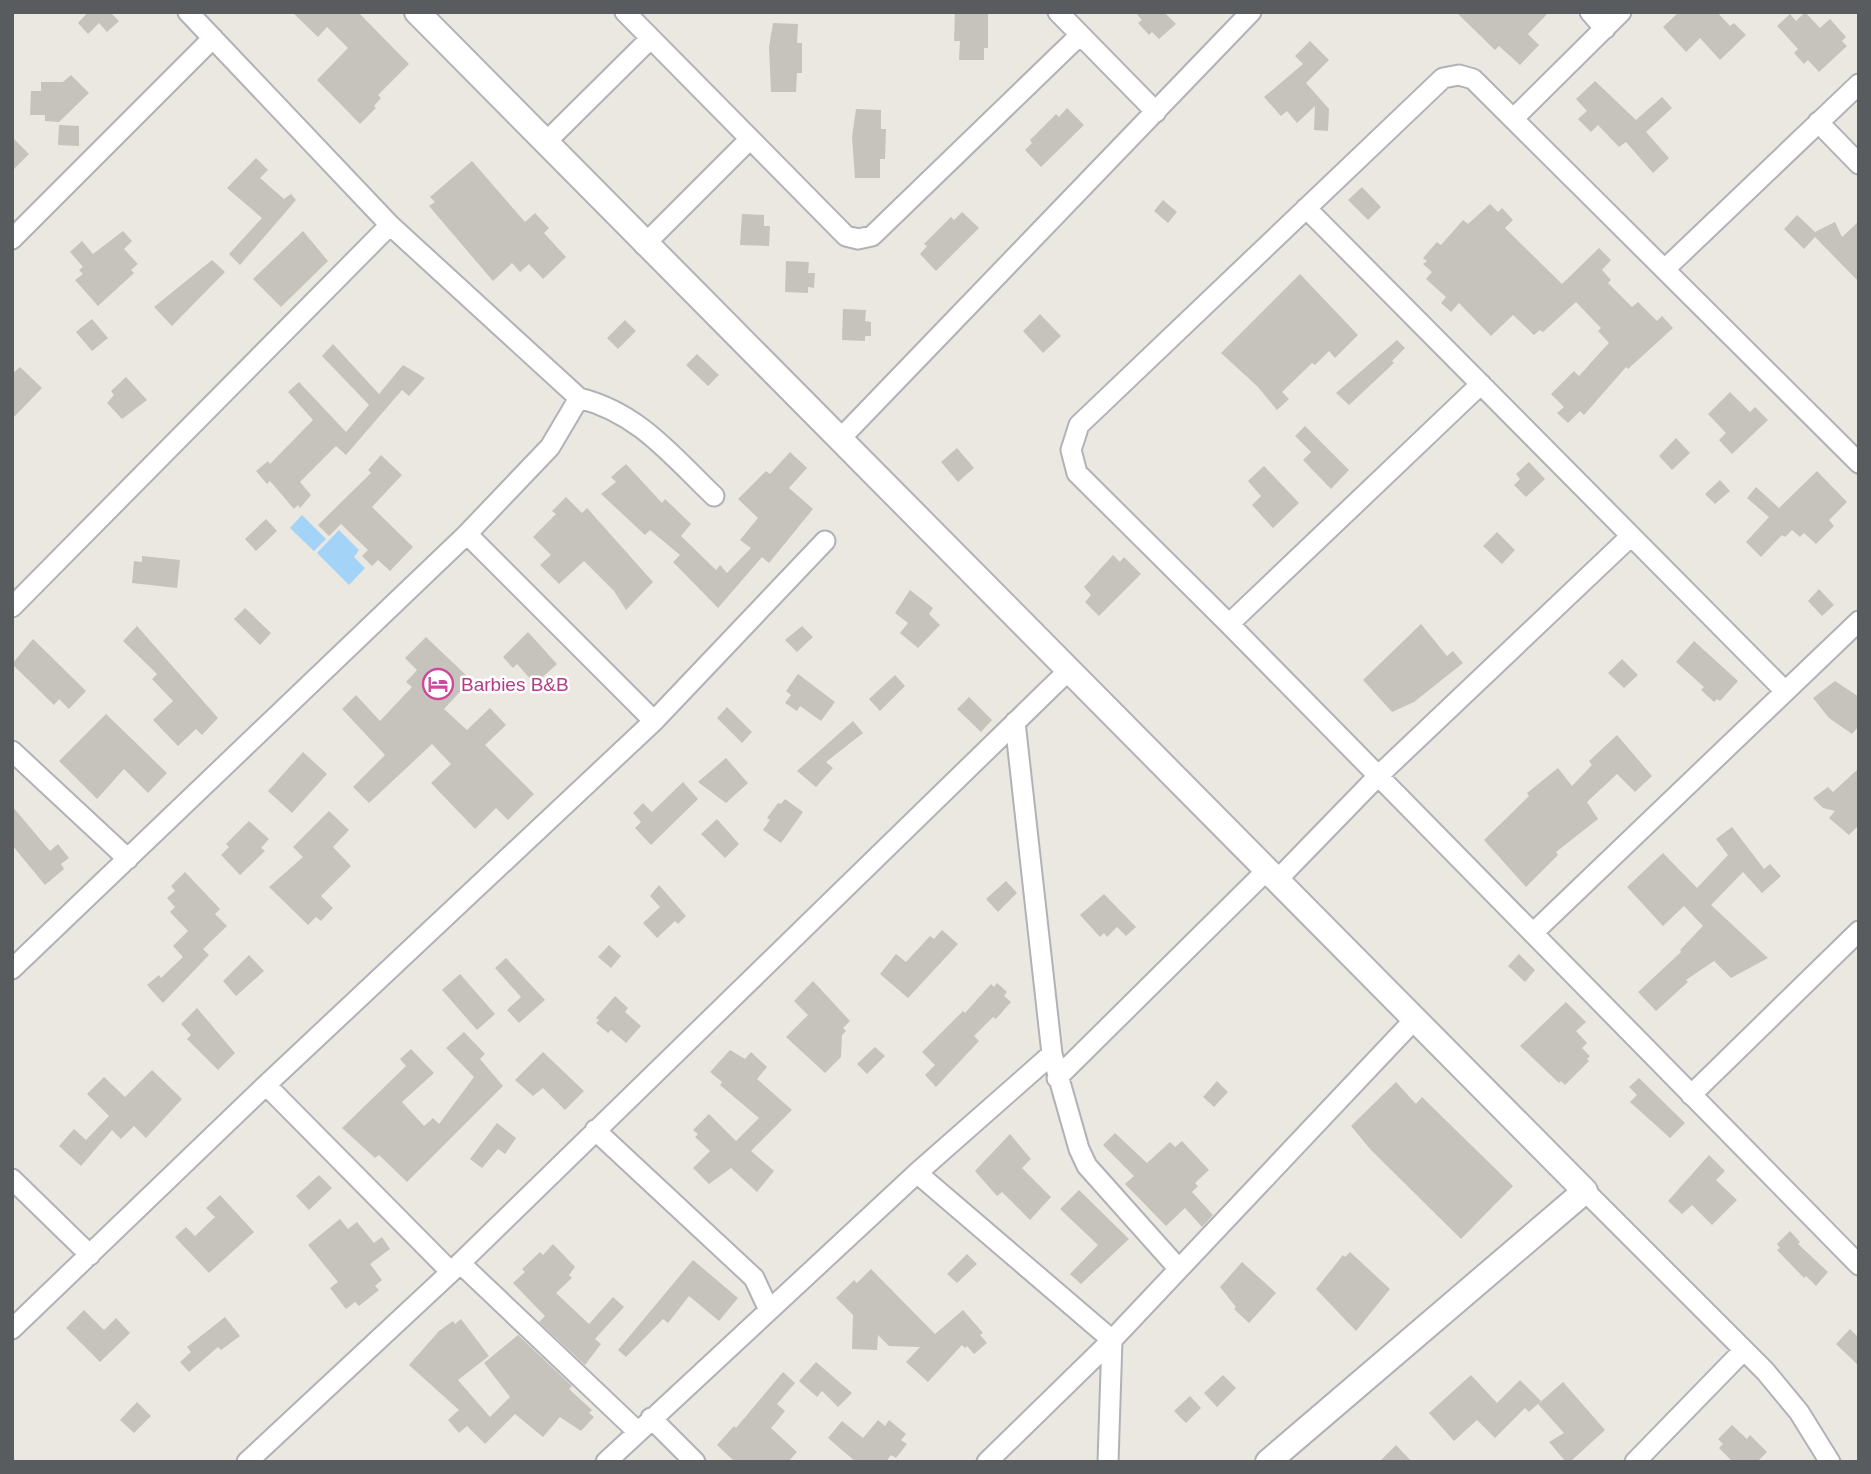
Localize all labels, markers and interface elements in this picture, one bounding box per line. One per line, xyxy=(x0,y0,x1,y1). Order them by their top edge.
hotel icon: Barbies B&B xyxy=(421,667,455,701)
place label: Barbies B&B xyxy=(461,674,569,695)

